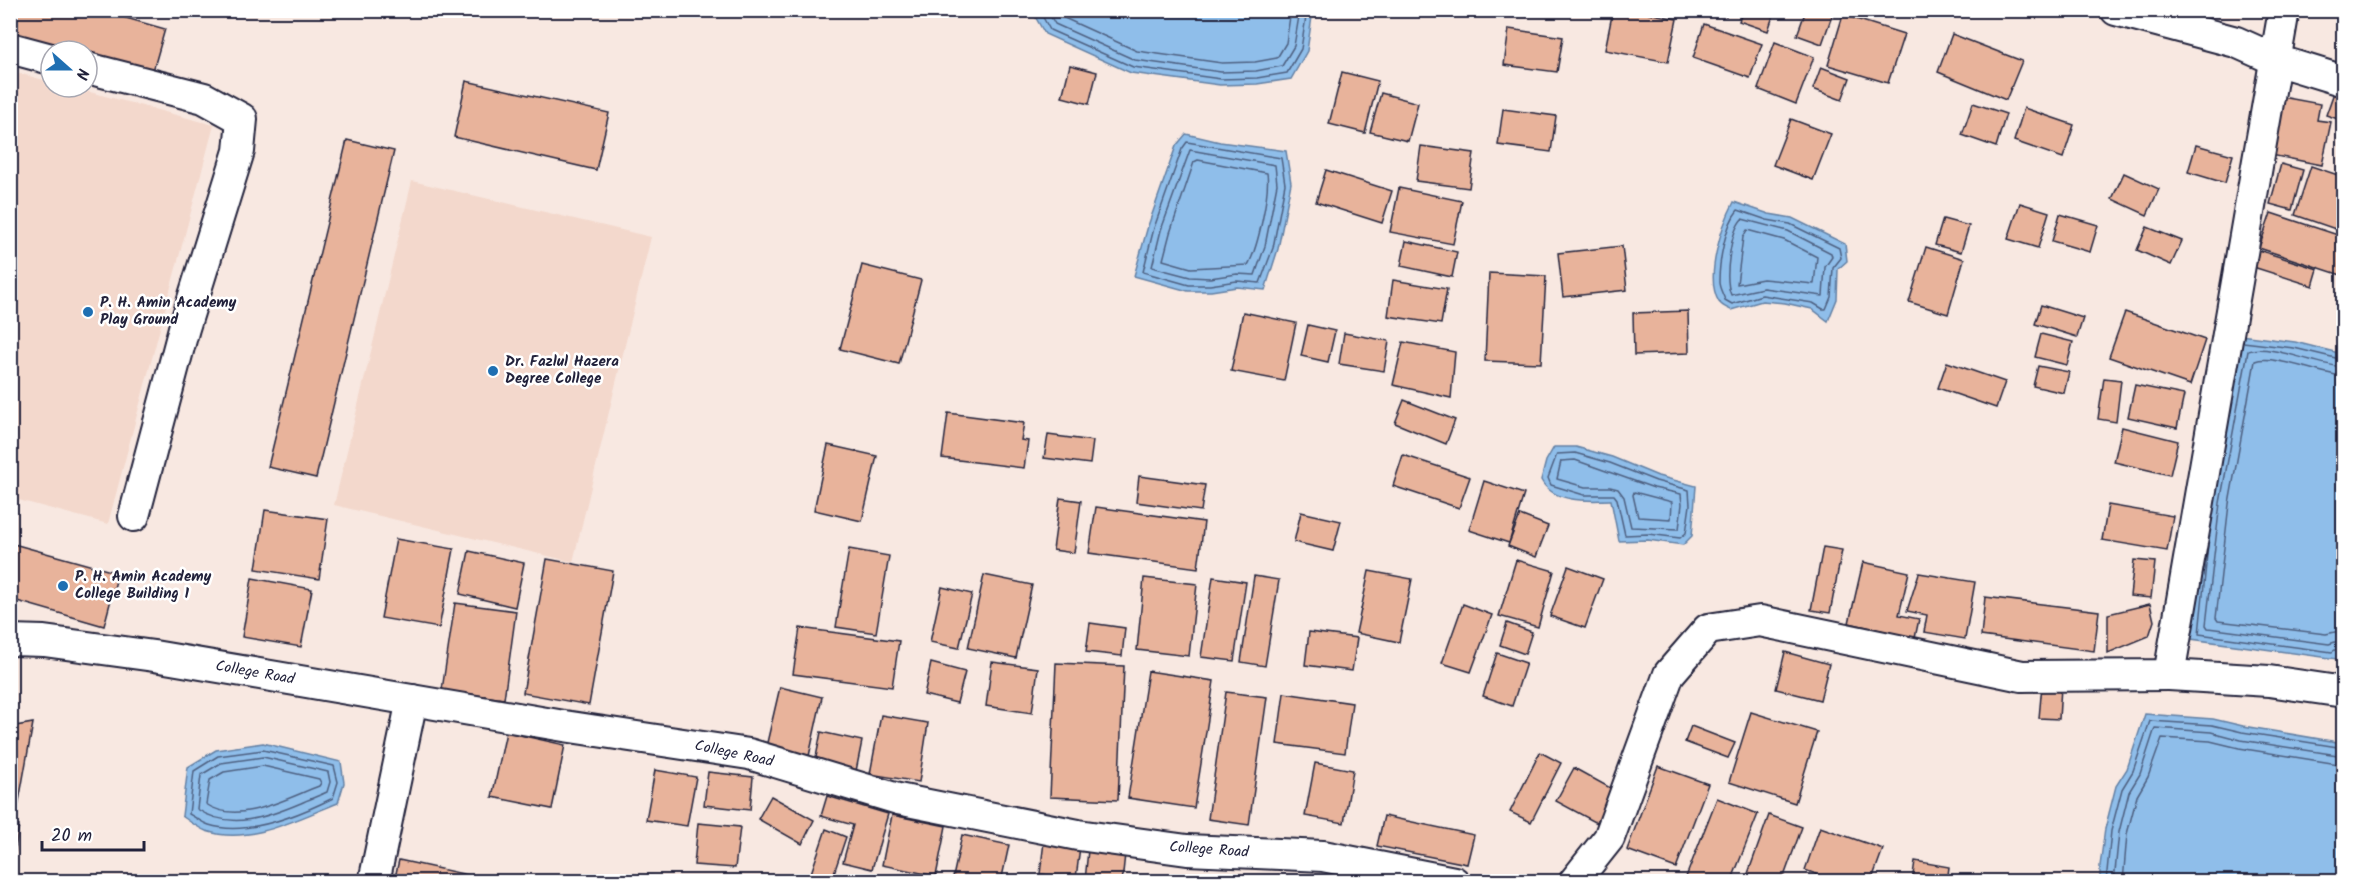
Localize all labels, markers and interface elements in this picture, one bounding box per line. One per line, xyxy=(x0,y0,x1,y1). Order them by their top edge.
north arrow xyxy=(39,39,99,99)
text: N xyxy=(68,65,95,83)
place label: P. H. Amin Academy Play Ground xyxy=(100,291,237,332)
marker: P. H. Amin Academy Play Ground xyxy=(81,305,95,319)
place label: Dr. Fazlul Hazera Degree College xyxy=(505,350,619,391)
marker: Dr. Fazlul Hazera Degree College xyxy=(486,364,500,378)
place label: P. H. Amin Academy College Building 1 xyxy=(75,565,212,606)
marker: P. H. Amin Academy College Building 1 xyxy=(56,579,70,593)
street label: College Road xyxy=(214,654,297,692)
street label: College Road xyxy=(692,734,776,774)
scale bar xyxy=(42,814,144,852)
text: 20 m xyxy=(51,822,92,851)
street label: College Road xyxy=(1168,835,1250,865)

